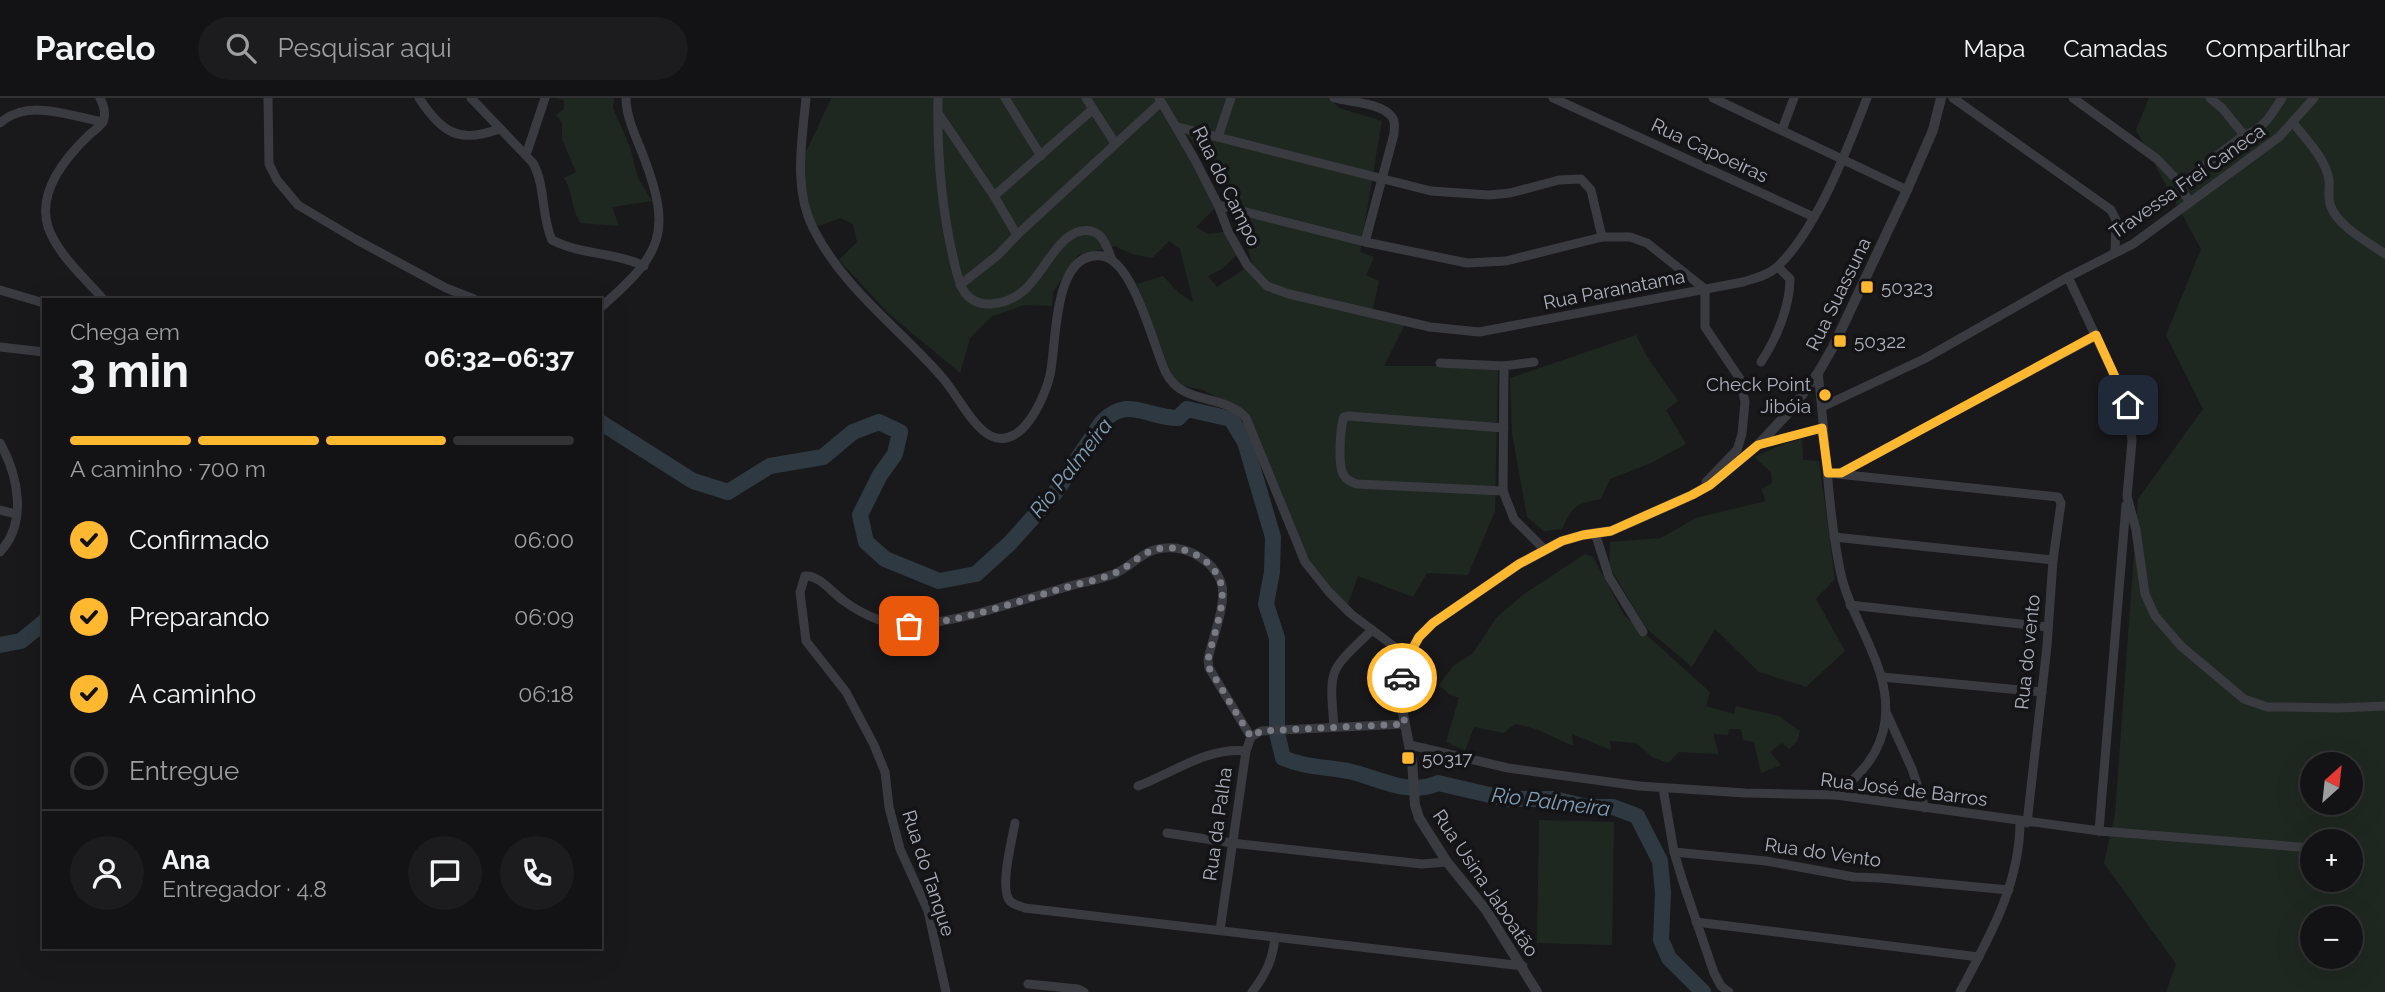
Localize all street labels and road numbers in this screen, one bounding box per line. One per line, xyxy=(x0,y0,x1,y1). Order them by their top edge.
street label: Rua Capoeiras xyxy=(1648,113,1772,187)
street label: Travessa Frei Caneca xyxy=(2105,119,2269,243)
street label: Rua do Campo xyxy=(1188,122,1266,250)
street label: Rua Suassuna xyxy=(1801,234,1875,354)
street label: Rua Paranatama xyxy=(1541,264,1687,314)
street label: Rua do vento xyxy=(2010,593,2044,711)
street label: Rua da Palha xyxy=(1198,766,1236,882)
street label: Rua José de Barros xyxy=(1819,768,1989,810)
street label: Rua Usina Jaboatão xyxy=(1429,805,1543,961)
street label: Rua do Tanque xyxy=(898,807,960,939)
street label: Rua do Vento xyxy=(1763,833,1883,871)

